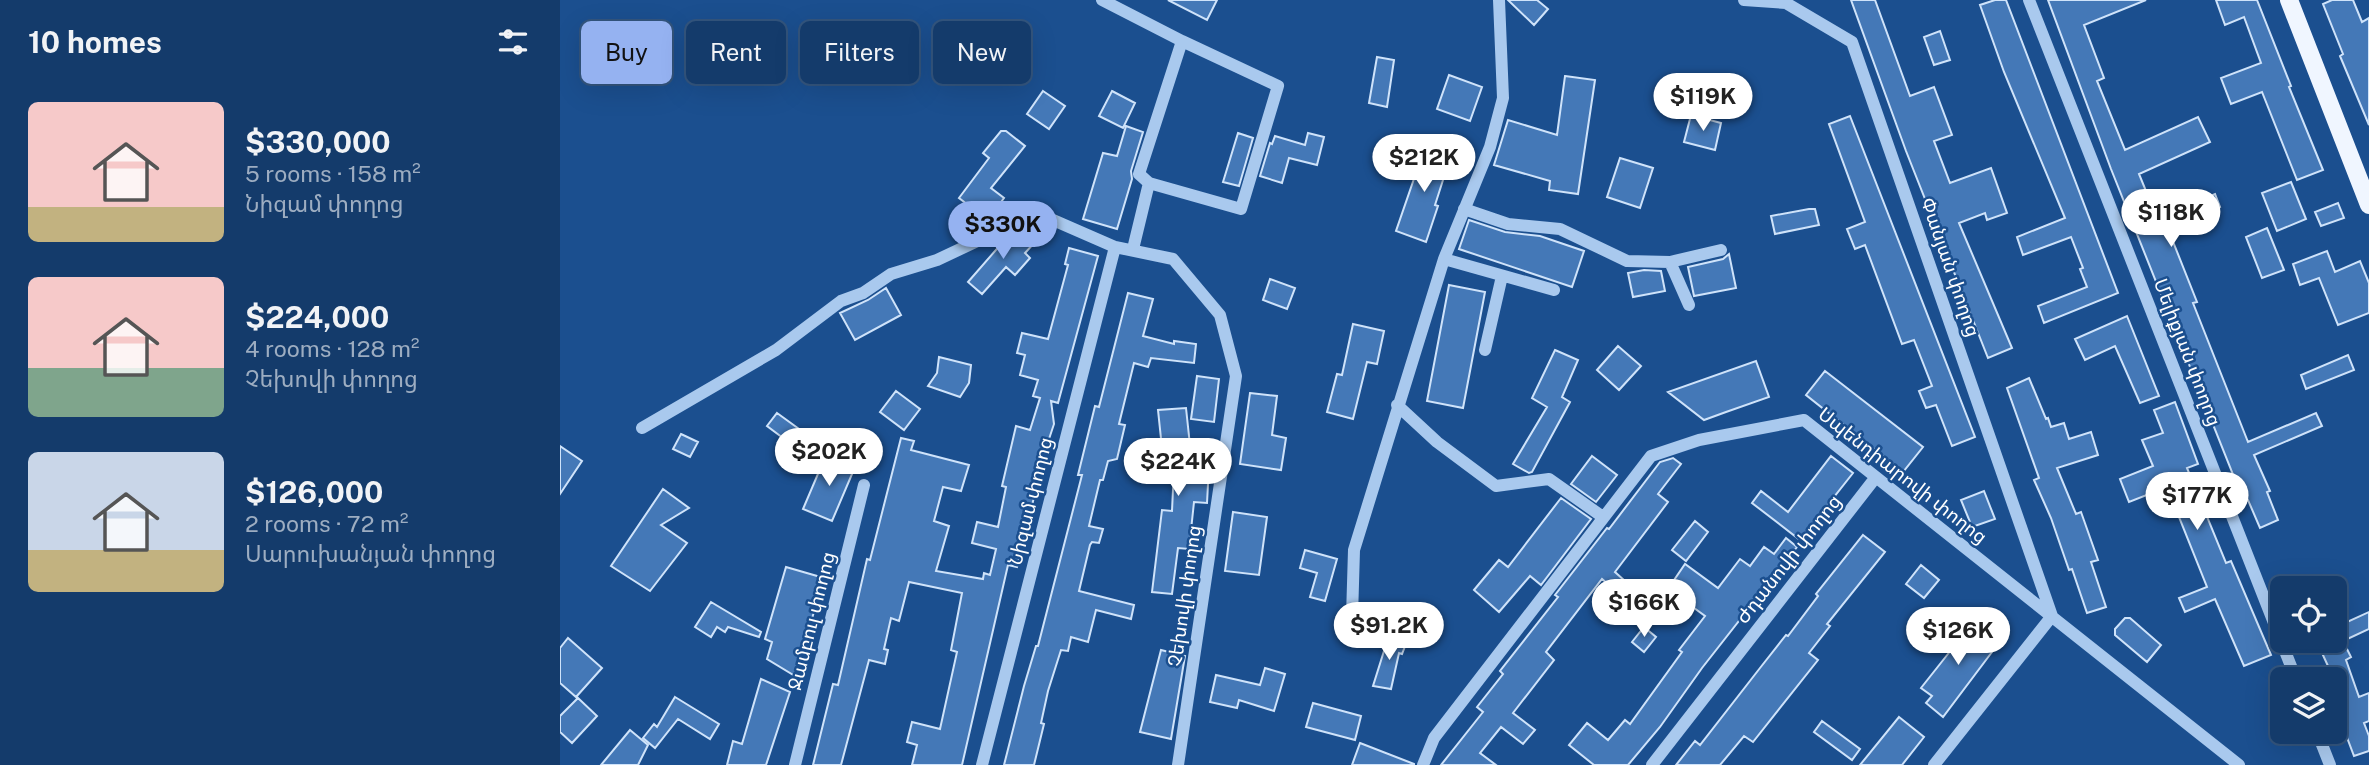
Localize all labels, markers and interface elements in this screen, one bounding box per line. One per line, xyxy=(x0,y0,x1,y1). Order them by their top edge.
chip: Buy xyxy=(581,21,672,84)
chip: Rent xyxy=(686,21,786,84)
chip: Filters xyxy=(800,21,919,84)
chip: New xyxy=(933,21,1031,84)
icon: filters xyxy=(494,23,532,61)
text: 10 homes xyxy=(28,24,162,60)
pin: $119K xyxy=(1654,74,1752,133)
text: $119K xyxy=(1670,82,1737,109)
text: $330,000 xyxy=(245,124,391,160)
icon: home xyxy=(84,130,168,214)
pin: $212K xyxy=(1375,134,1473,194)
text: $212K xyxy=(1388,143,1460,170)
text: 5 rooms · 158 m² xyxy=(245,160,421,187)
text: Նիզամ փողոց xyxy=(245,190,403,217)
pin: $118K xyxy=(2122,190,2220,249)
street label: Փանյան փողոց xyxy=(1916,195,1985,340)
text: $118K xyxy=(2137,198,2205,225)
pin: $330K xyxy=(954,202,1052,261)
text: $330K xyxy=(964,210,1042,237)
street label: Մելիքյան փողոց xyxy=(2149,275,2226,429)
text: $224,000 xyxy=(245,299,389,335)
icon: home xyxy=(84,305,168,389)
text: 4 rooms · 128 m² xyxy=(245,335,419,362)
text: Չեխովի փողոց xyxy=(245,365,418,392)
street label: Սպենդիարովի փողոց xyxy=(1814,402,1992,549)
pin: $202K xyxy=(780,428,878,488)
street label: Նիզամ փողոց xyxy=(1003,435,1057,567)
text: $202K xyxy=(791,437,867,464)
pin: $224K xyxy=(1129,438,1227,498)
text: $224K xyxy=(1140,447,1216,474)
pin: $177K xyxy=(2148,472,2246,532)
text: $126,000 xyxy=(245,474,383,510)
icon: home xyxy=(84,480,168,564)
text: $177K xyxy=(2162,481,2232,508)
street label: Ժդանովի փողոց xyxy=(1731,490,1846,628)
text: 2 rooms · 72 m² xyxy=(245,510,408,537)
street label: Չեխովի փողոց xyxy=(1163,524,1206,668)
text: Սարուխանյան փողոց xyxy=(245,540,496,567)
street label: Ջամբուլ փողոց xyxy=(783,549,840,693)
map controls xyxy=(2270,576,2347,744)
button: locate xyxy=(2270,576,2347,653)
pin: $166K xyxy=(1595,580,1693,639)
text: $166K xyxy=(1608,588,1680,615)
pin: $91.2K xyxy=(1332,602,1446,662)
pin: $126K xyxy=(1909,608,2007,667)
text: $91.2K xyxy=(1350,611,1428,638)
text: $126K xyxy=(1922,616,1994,643)
button: layers xyxy=(2270,667,2347,744)

